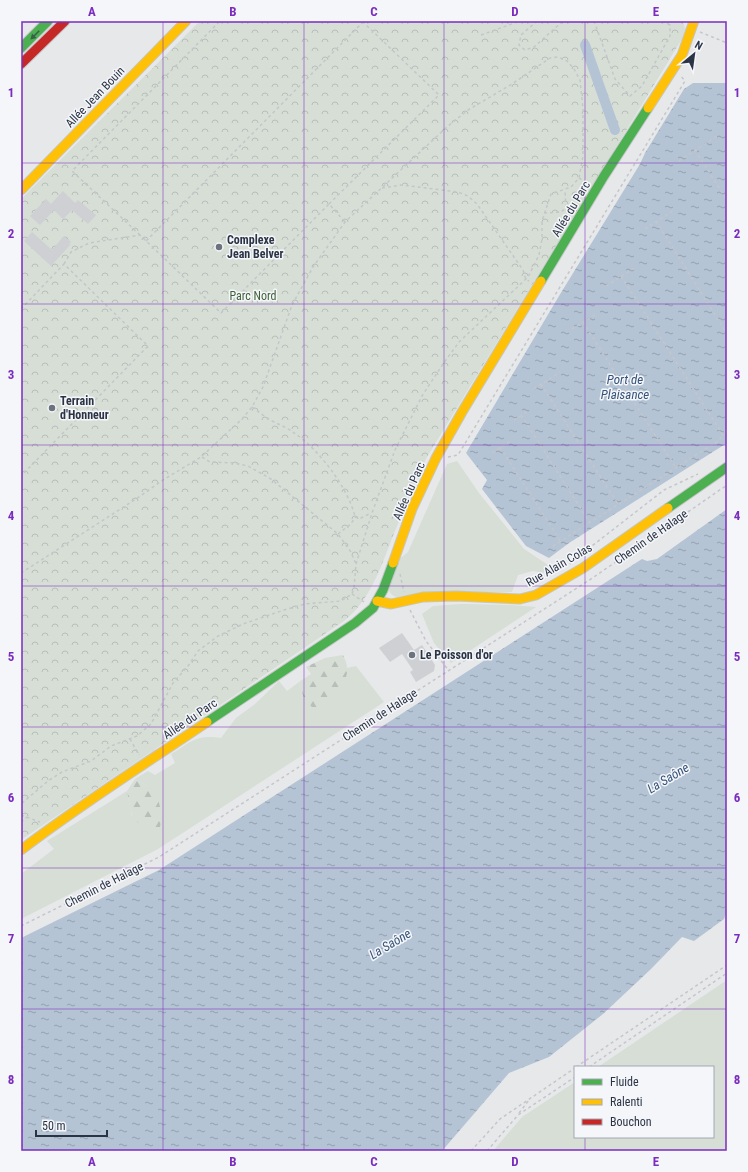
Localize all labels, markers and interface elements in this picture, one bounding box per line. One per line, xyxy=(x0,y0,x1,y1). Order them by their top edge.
text: A xyxy=(88,4,96,19)
text: B xyxy=(229,4,237,19)
text: C xyxy=(370,4,378,19)
text: D xyxy=(511,4,519,19)
text: E xyxy=(653,4,660,19)
one-way arrow xyxy=(30,30,40,40)
north arrow xyxy=(674,34,714,74)
text: N xyxy=(693,38,705,53)
street label: Allée Jean Bouin xyxy=(62,64,128,130)
text: 1 xyxy=(8,85,14,100)
text: 1 xyxy=(734,85,740,100)
street label: Allée du Parc xyxy=(549,178,593,239)
text: 2 xyxy=(8,226,15,241)
text: 2 xyxy=(734,226,741,241)
place label: Complexe Jean Belver xyxy=(227,233,284,261)
marker: Complexe Jean Belver xyxy=(214,242,224,252)
park label: Parc Nord xyxy=(229,289,277,303)
text: 3 xyxy=(8,367,14,382)
text: 3 xyxy=(734,367,740,382)
water label: Port de Plaisance xyxy=(601,372,649,402)
place label: Terrain d'Honneur xyxy=(60,394,109,422)
marker: Terrain d'Honneur xyxy=(47,403,57,413)
street label: Allée du Parc xyxy=(390,459,428,522)
street label: Chemin de Halage xyxy=(612,506,691,567)
text: 4 xyxy=(8,508,15,523)
text: 4 xyxy=(734,508,741,523)
street label: Rue Alain Colas xyxy=(523,540,595,590)
place label: Le Poisson d'or xyxy=(420,648,493,662)
text: 5 xyxy=(8,649,15,664)
text: 5 xyxy=(734,649,741,664)
marker: Le Poisson d'or xyxy=(407,650,417,660)
street label: Chemin de Halage xyxy=(340,685,420,744)
street label: Allée du Parc xyxy=(160,696,220,742)
water label: La Saône xyxy=(644,760,692,796)
text: 6 xyxy=(8,790,15,805)
text: 6 xyxy=(734,790,741,805)
street label: Chemin de Halage xyxy=(62,859,146,911)
water label: La Saône xyxy=(366,926,414,962)
text: 7 xyxy=(8,931,15,946)
text: 7 xyxy=(734,931,741,946)
legend xyxy=(574,1066,714,1138)
text: 8 xyxy=(8,1072,14,1087)
text: 8 xyxy=(734,1072,740,1087)
text: Fluide xyxy=(610,1075,639,1089)
text: Ralenti xyxy=(610,1095,643,1109)
scale bar xyxy=(36,1112,107,1138)
text: Bouchon xyxy=(610,1115,652,1129)
text: 50 m xyxy=(42,1119,66,1133)
text: A xyxy=(88,1154,96,1169)
text: B xyxy=(229,1154,237,1169)
text: C xyxy=(370,1154,378,1169)
text: D xyxy=(511,1154,519,1169)
text: E xyxy=(653,1154,660,1169)

